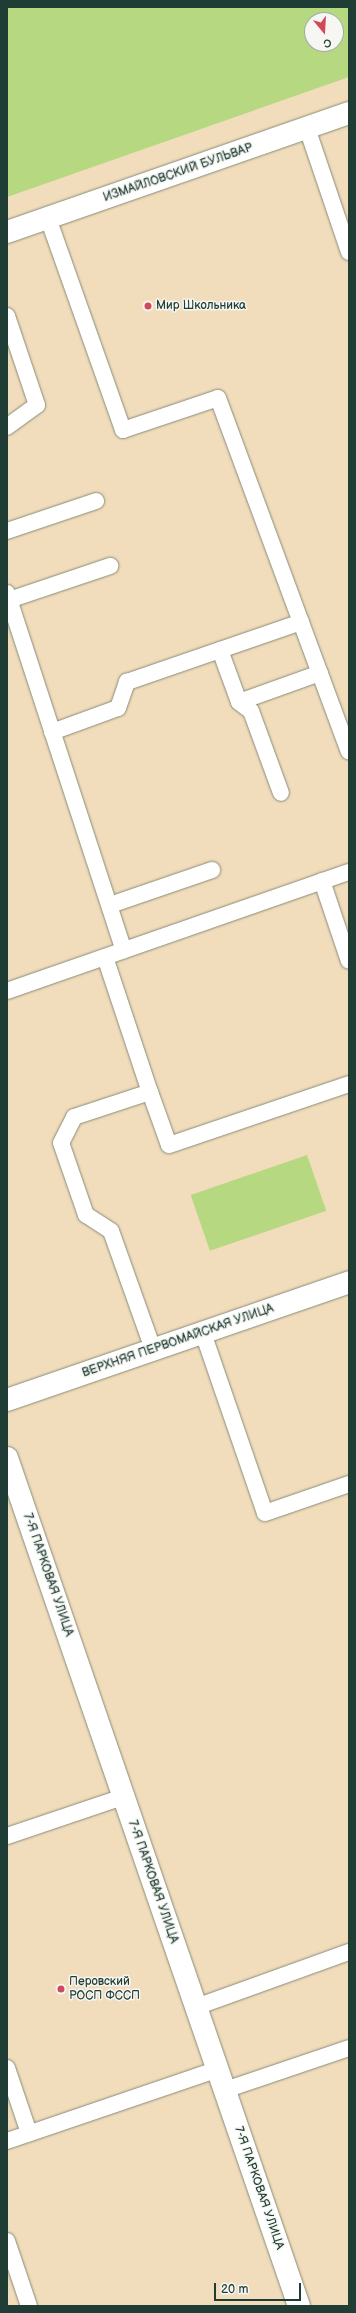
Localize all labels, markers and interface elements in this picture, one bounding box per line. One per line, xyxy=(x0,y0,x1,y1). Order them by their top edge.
north arrow xyxy=(304,12,344,52)
text: С xyxy=(322,36,333,50)
street label: ИЗМАЙЛОВСКИЙ БУЛЬВАР xyxy=(101,141,255,205)
place label: Мир Школьника xyxy=(156,299,246,313)
marker: Мир Школьника xyxy=(143,301,153,311)
street label: ВЕРХНЯЯ ПЕРВОМАЙСКАЯ УЛИЦА xyxy=(80,1301,276,1381)
street label: 7-Я ПАРКОВАЯ УЛИЦА xyxy=(20,1512,76,1638)
street label: 7-Я ПАРКОВАЯ УЛИЦА xyxy=(125,1819,181,1945)
place label: Перовский РОСП ФССП xyxy=(69,1975,140,2003)
marker: Перовский РОСП ФССП xyxy=(56,1984,66,1994)
street label: 7-Я ПАРКОВАЯ УЛИЦА xyxy=(231,2125,287,2251)
scale bar xyxy=(216,2275,303,2301)
text: 20 m xyxy=(221,2282,248,2297)

